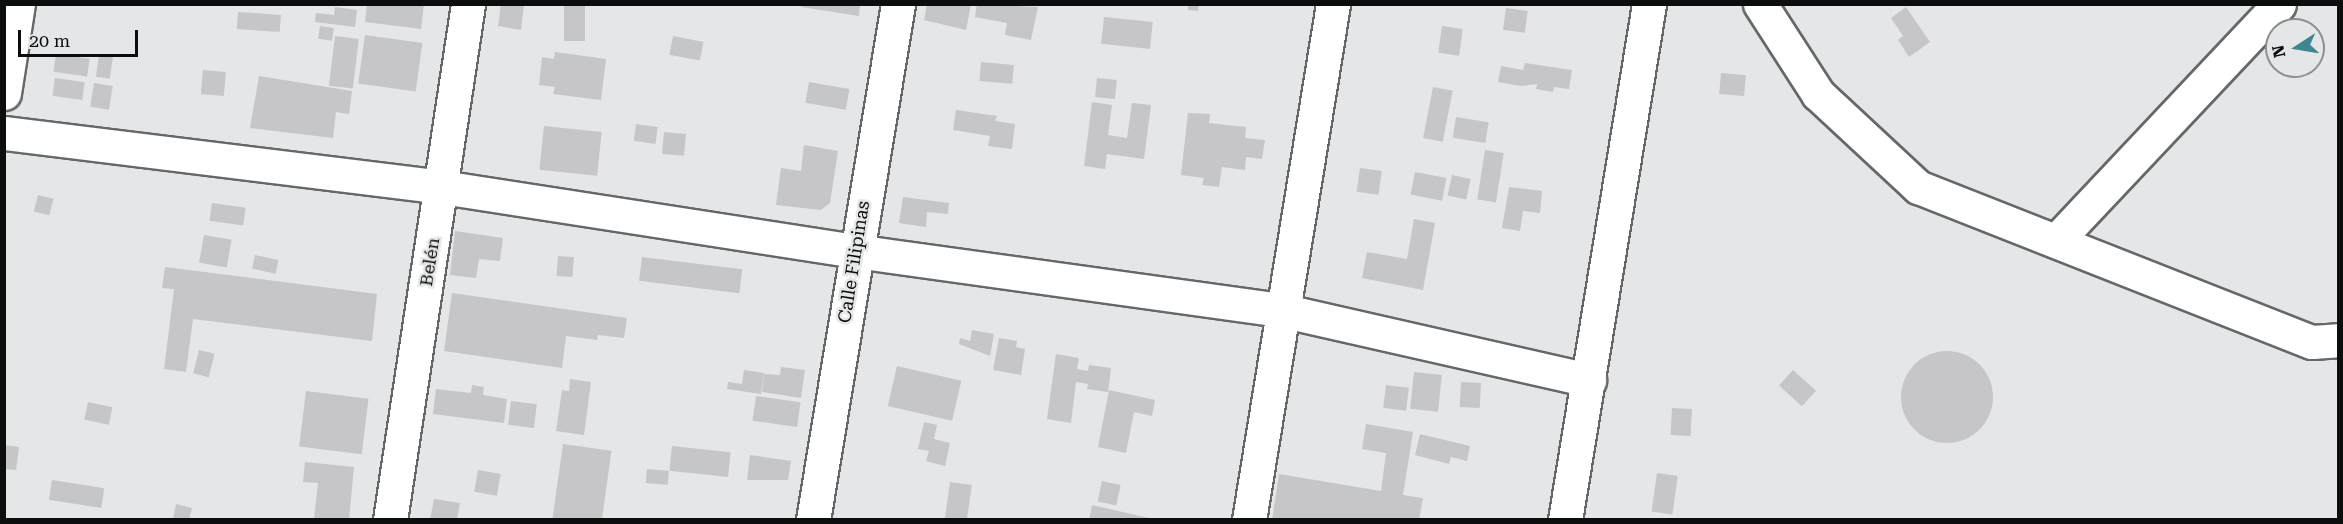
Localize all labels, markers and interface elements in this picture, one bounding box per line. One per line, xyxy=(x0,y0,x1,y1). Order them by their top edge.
scale bar xyxy=(21,18,141,56)
north arrow xyxy=(2265,18,2325,78)
text: 20 m xyxy=(29,30,70,51)
text: N xyxy=(2268,43,2289,59)
street label: Calle Filipinas xyxy=(834,199,874,325)
street label: Belén xyxy=(416,236,444,288)

